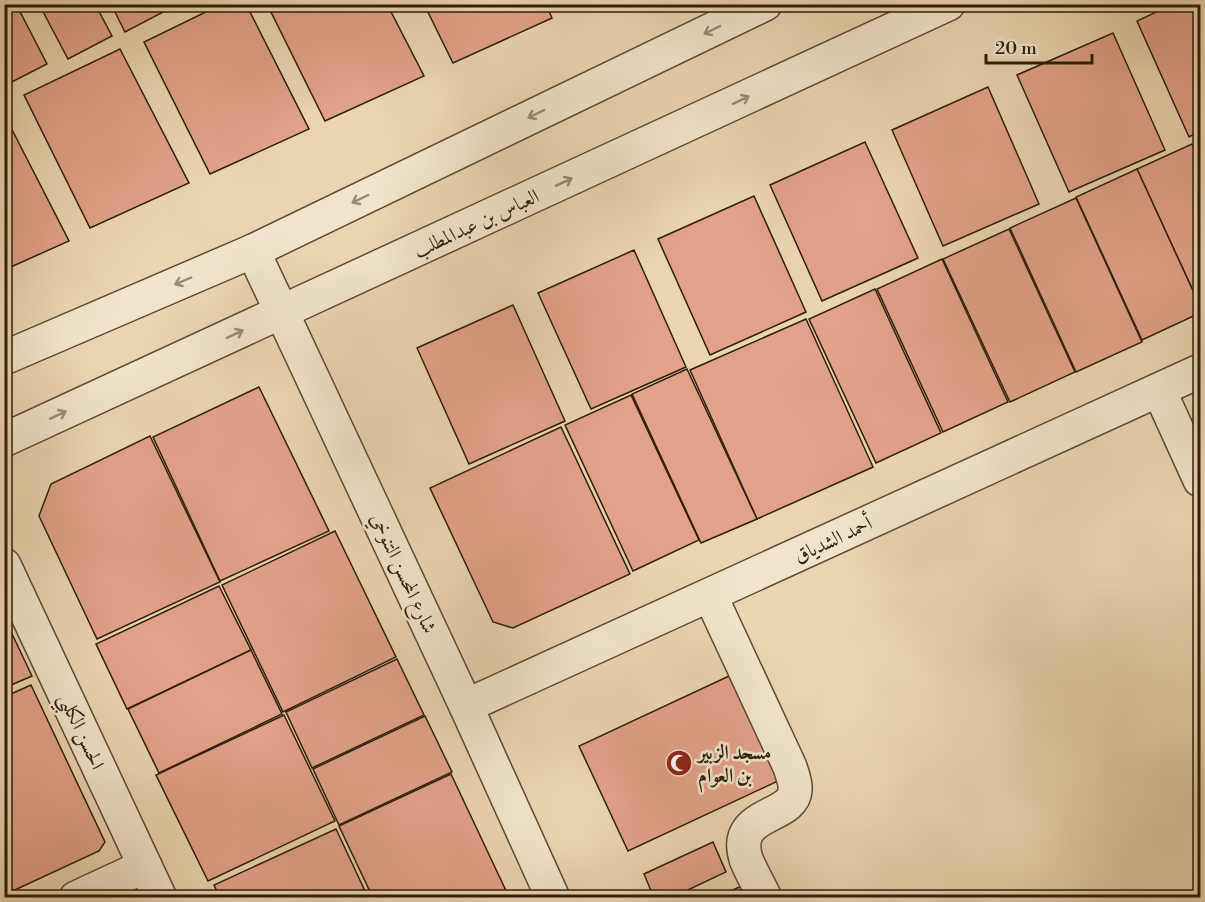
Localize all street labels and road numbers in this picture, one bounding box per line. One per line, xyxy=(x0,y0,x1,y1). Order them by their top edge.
street label: العباس بن عبدالمطلب xyxy=(410,184,543,264)
street label: شارع المحسن التنوخي xyxy=(360,509,441,640)
street label: أحمد الشدياق xyxy=(789,509,877,569)
street label: الحسن الكلبي xyxy=(48,689,109,776)

